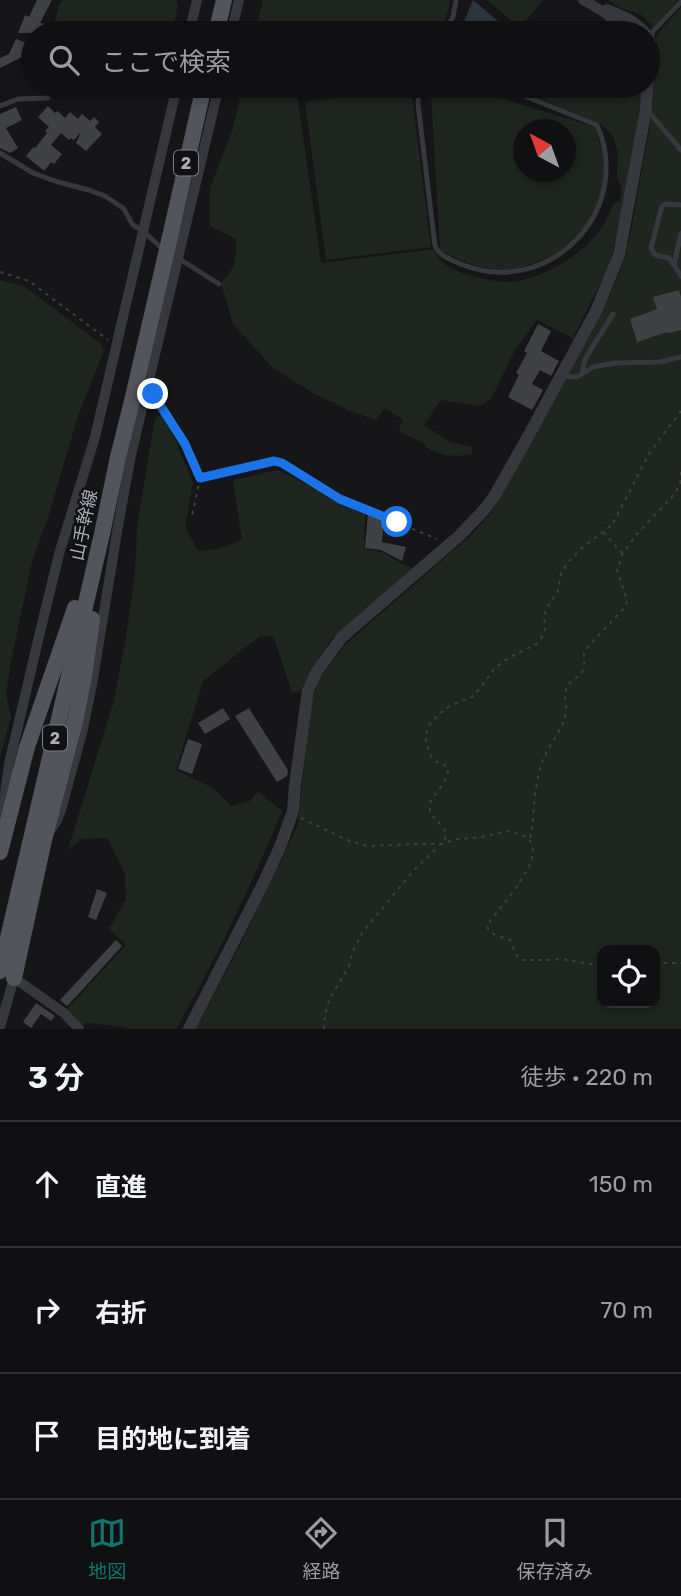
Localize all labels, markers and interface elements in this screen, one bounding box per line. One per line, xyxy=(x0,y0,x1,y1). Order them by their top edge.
search box xyxy=(21,21,660,98)
icon: search xyxy=(45,41,83,79)
text: ここで検索 xyxy=(101,47,231,78)
north arrow xyxy=(513,119,576,182)
road number: 2 xyxy=(174,150,198,176)
route end xyxy=(137,378,168,409)
street label: 山手幹線 xyxy=(66,487,102,563)
route start xyxy=(381,506,412,537)
road number: 2 xyxy=(43,726,67,750)
map controls xyxy=(597,945,660,1008)
button: locate xyxy=(597,945,660,1008)
text: 3 分 xyxy=(28,1060,84,1096)
text: 徒歩 · 220 m xyxy=(520,1063,653,1091)
icon: ahead xyxy=(28,1165,66,1203)
text: 150 m xyxy=(589,1170,653,1198)
text: 直進 xyxy=(95,1172,147,1203)
icon: right xyxy=(28,1291,66,1329)
text: 70 m xyxy=(601,1296,653,1324)
text: 右折 xyxy=(95,1298,147,1329)
icon: arrive xyxy=(28,1417,66,1455)
text: 目的地に到着 xyxy=(95,1424,251,1455)
tab: 地図 xyxy=(88,1514,126,1583)
tab: 経路 xyxy=(302,1514,341,1583)
tab: 保存済み xyxy=(517,1514,593,1583)

